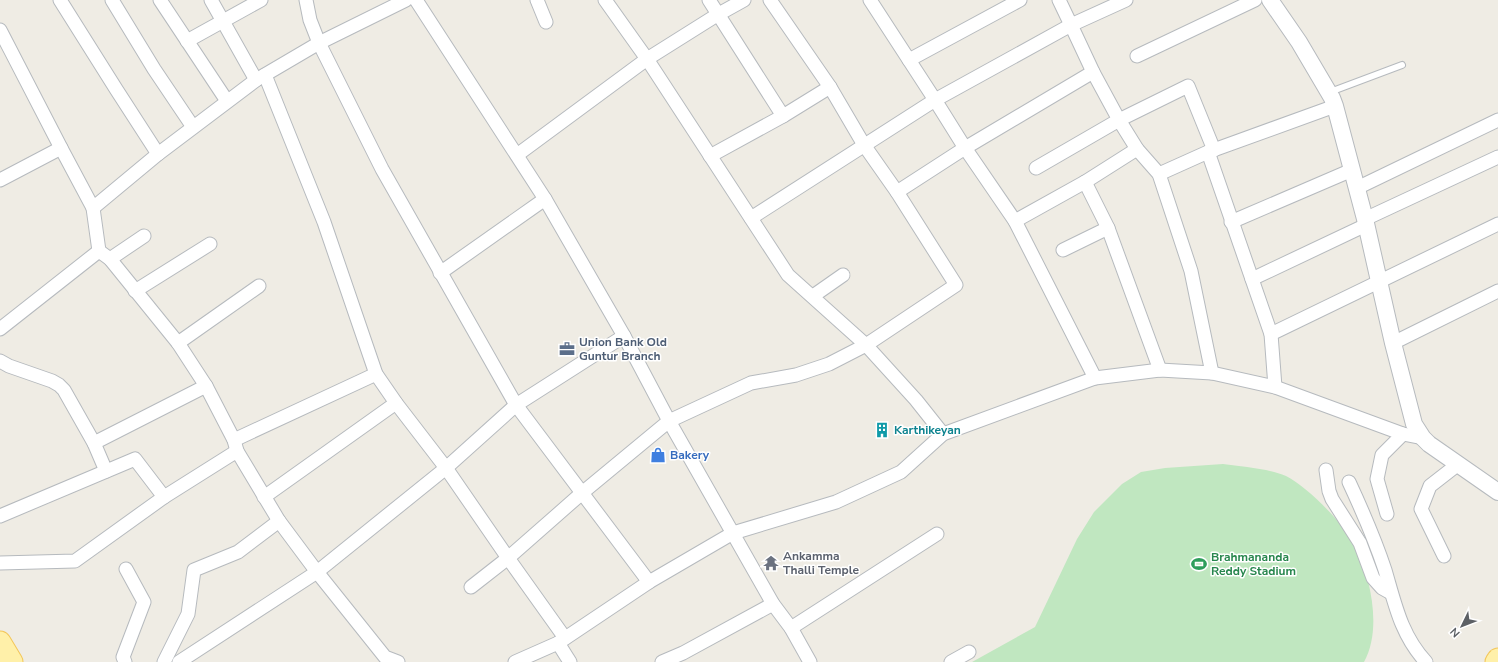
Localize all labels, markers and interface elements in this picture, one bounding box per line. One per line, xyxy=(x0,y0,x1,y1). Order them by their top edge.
place label: Union Bank Old Guntur Branch xyxy=(579,334,667,364)
office icon: Union Bank Old Guntur Branch xyxy=(558,340,576,358)
building icon: Karthikeyan xyxy=(873,421,891,439)
place label: Karthikeyan xyxy=(894,422,961,438)
shop icon: Bakery xyxy=(649,446,667,464)
place label: Bakery xyxy=(670,447,710,463)
place label: Ankamma Thalli Temple xyxy=(783,548,860,578)
place label: Brahmananda Reddy Stadium xyxy=(1211,549,1296,579)
temple icon: Ankamma Thalli Temple xyxy=(762,554,780,572)
sports icon: Brahmananda Reddy Stadium xyxy=(1190,555,1208,573)
north arrow xyxy=(1442,606,1482,646)
text: N xyxy=(1447,624,1463,641)

